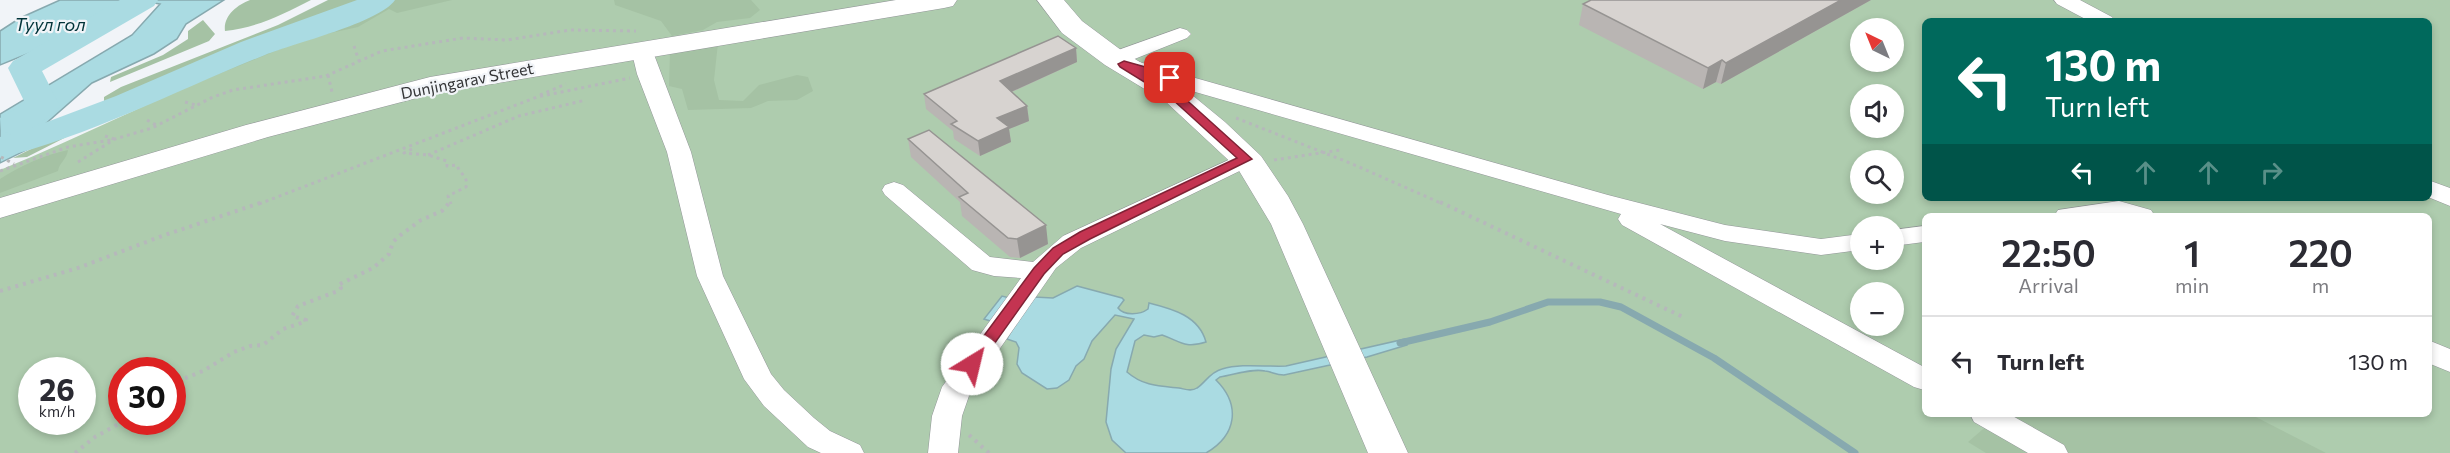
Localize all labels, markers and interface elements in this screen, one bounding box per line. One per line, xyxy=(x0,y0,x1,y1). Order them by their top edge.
water label: Туул гол xyxy=(14,13,86,35)
north arrow xyxy=(1850,18,1904,72)
map controls xyxy=(1850,18,1904,336)
text: 130 m xyxy=(2045,38,2161,90)
icon: left xyxy=(1946,42,2024,120)
pin xyxy=(1144,52,1195,103)
street label: Dunjingarav Street xyxy=(399,58,536,102)
icon: arrive xyxy=(1153,61,1186,94)
button: sound xyxy=(1850,84,1904,138)
text: Turn left xyxy=(2045,90,2149,123)
button: search xyxy=(1850,150,1904,204)
icon: left xyxy=(2066,156,2099,189)
icon: ahead xyxy=(2129,156,2162,189)
icon: ahead xyxy=(2192,156,2225,189)
icon: right xyxy=(2255,156,2288,189)
button: + xyxy=(1850,216,1904,270)
text: 22:50 xyxy=(2001,230,2096,274)
text: 1 xyxy=(2184,230,2200,274)
text: 220 xyxy=(2288,230,2353,274)
text: Arrival xyxy=(2018,273,2079,297)
text: min xyxy=(2175,273,2209,297)
text: m xyxy=(2312,273,2329,297)
button: − xyxy=(1850,282,1904,336)
position arrow xyxy=(940,332,1004,396)
icon: left xyxy=(1946,345,1979,378)
text: Turn left xyxy=(1997,348,2084,375)
text: 130 m xyxy=(2348,348,2408,375)
speed limit sign: 30 xyxy=(108,357,186,435)
text: 26 xyxy=(39,370,75,407)
text: km/h xyxy=(39,402,75,420)

